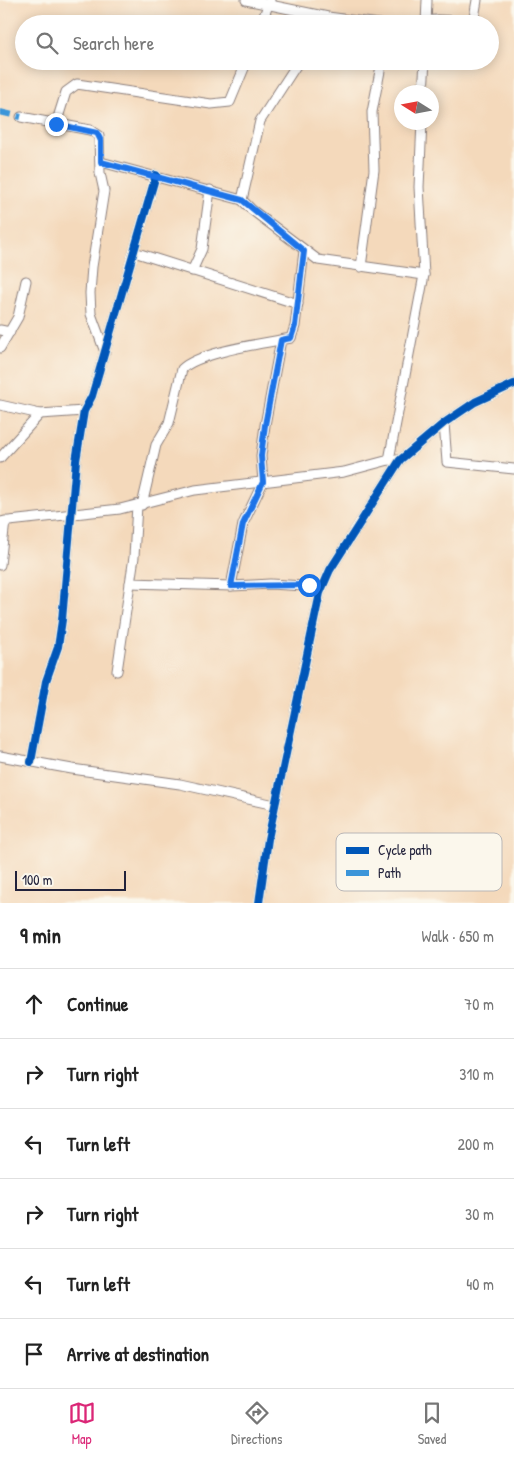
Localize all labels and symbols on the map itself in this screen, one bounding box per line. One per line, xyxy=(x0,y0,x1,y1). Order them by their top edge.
north arrow xyxy=(394,85,439,130)
route end xyxy=(45,113,68,136)
route start xyxy=(298,574,321,597)
legend xyxy=(336,833,502,891)
text: Cycle path xyxy=(378,840,432,860)
text: Path xyxy=(378,863,401,882)
scale bar xyxy=(15,868,126,891)

